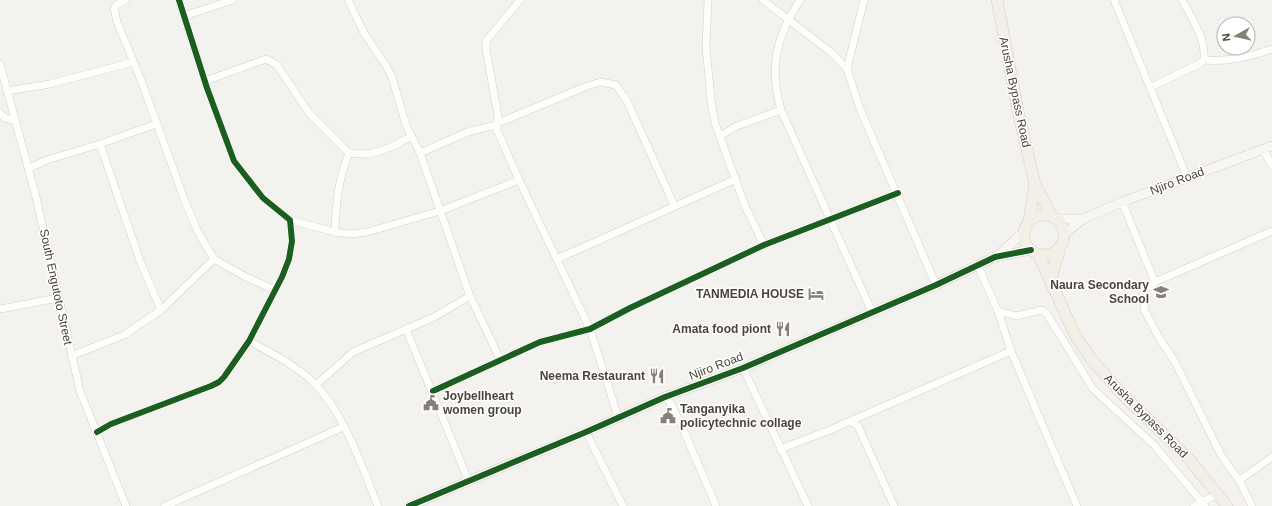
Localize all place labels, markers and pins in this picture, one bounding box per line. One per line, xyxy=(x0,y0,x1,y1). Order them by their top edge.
place label: Naura Secondary School xyxy=(1050,278,1149,306)
school or university icon: Naura Secondary School xyxy=(1152,283,1170,301)
hotel icon: TANMEDIA HOUSE xyxy=(807,285,825,303)
place label: TANMEDIA HOUSE xyxy=(696,287,804,301)
restaurant icon: Amata food piont xyxy=(774,320,792,338)
place label: Amata food piont xyxy=(672,322,771,336)
restaurant icon: Neema Restaurant xyxy=(648,367,666,385)
place label: Neema Restaurant xyxy=(540,369,645,383)
place label: Joybellheart women group xyxy=(442,389,522,417)
public building icon: Joybellheart women group xyxy=(422,394,440,412)
place label: Tanganyika policytechnic collage xyxy=(680,402,802,430)
public building icon: Tanganyika policytechnic collage xyxy=(659,407,677,425)

